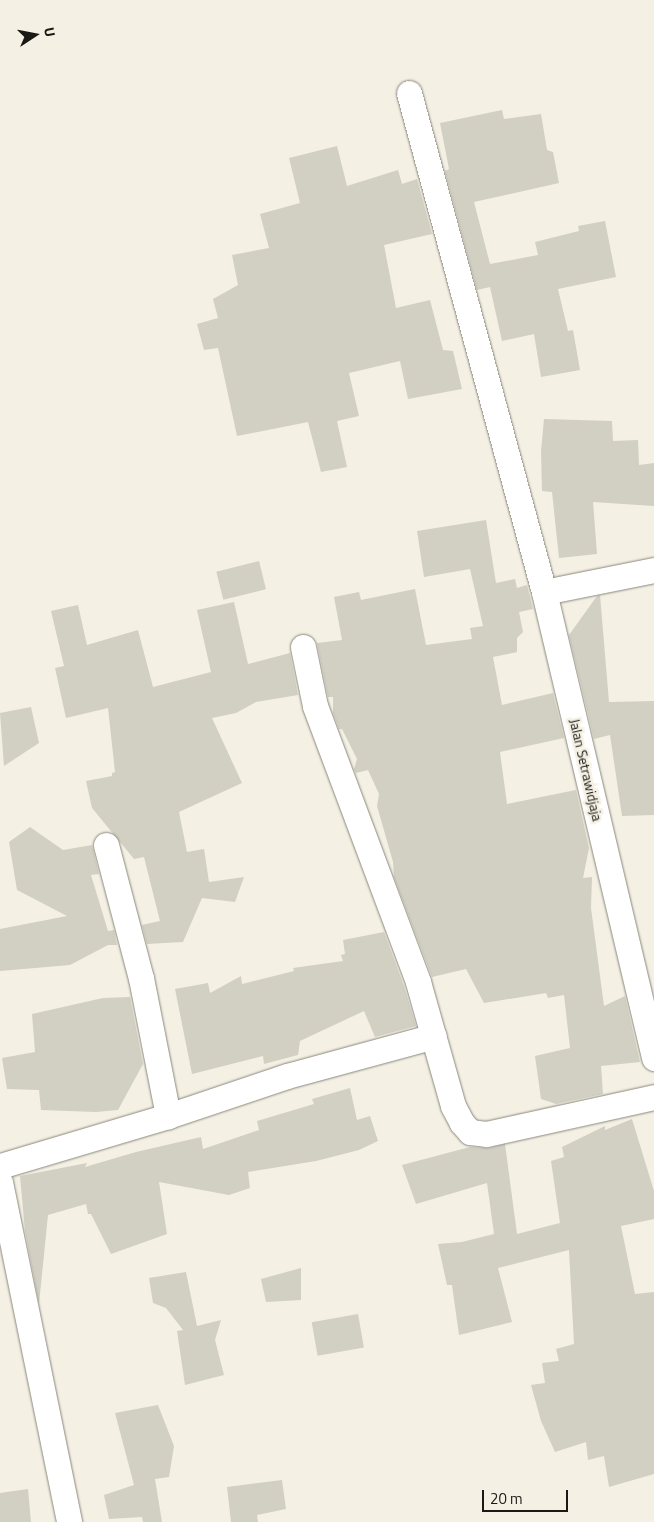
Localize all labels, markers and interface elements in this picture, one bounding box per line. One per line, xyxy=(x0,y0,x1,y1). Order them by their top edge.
north arrow xyxy=(10,10,60,60)
text: U xyxy=(39,26,61,39)
street label: Jalan Setrawidjaja xyxy=(566,717,606,823)
scale bar xyxy=(484,1480,570,1512)
text: 20 m xyxy=(490,1487,523,1510)

